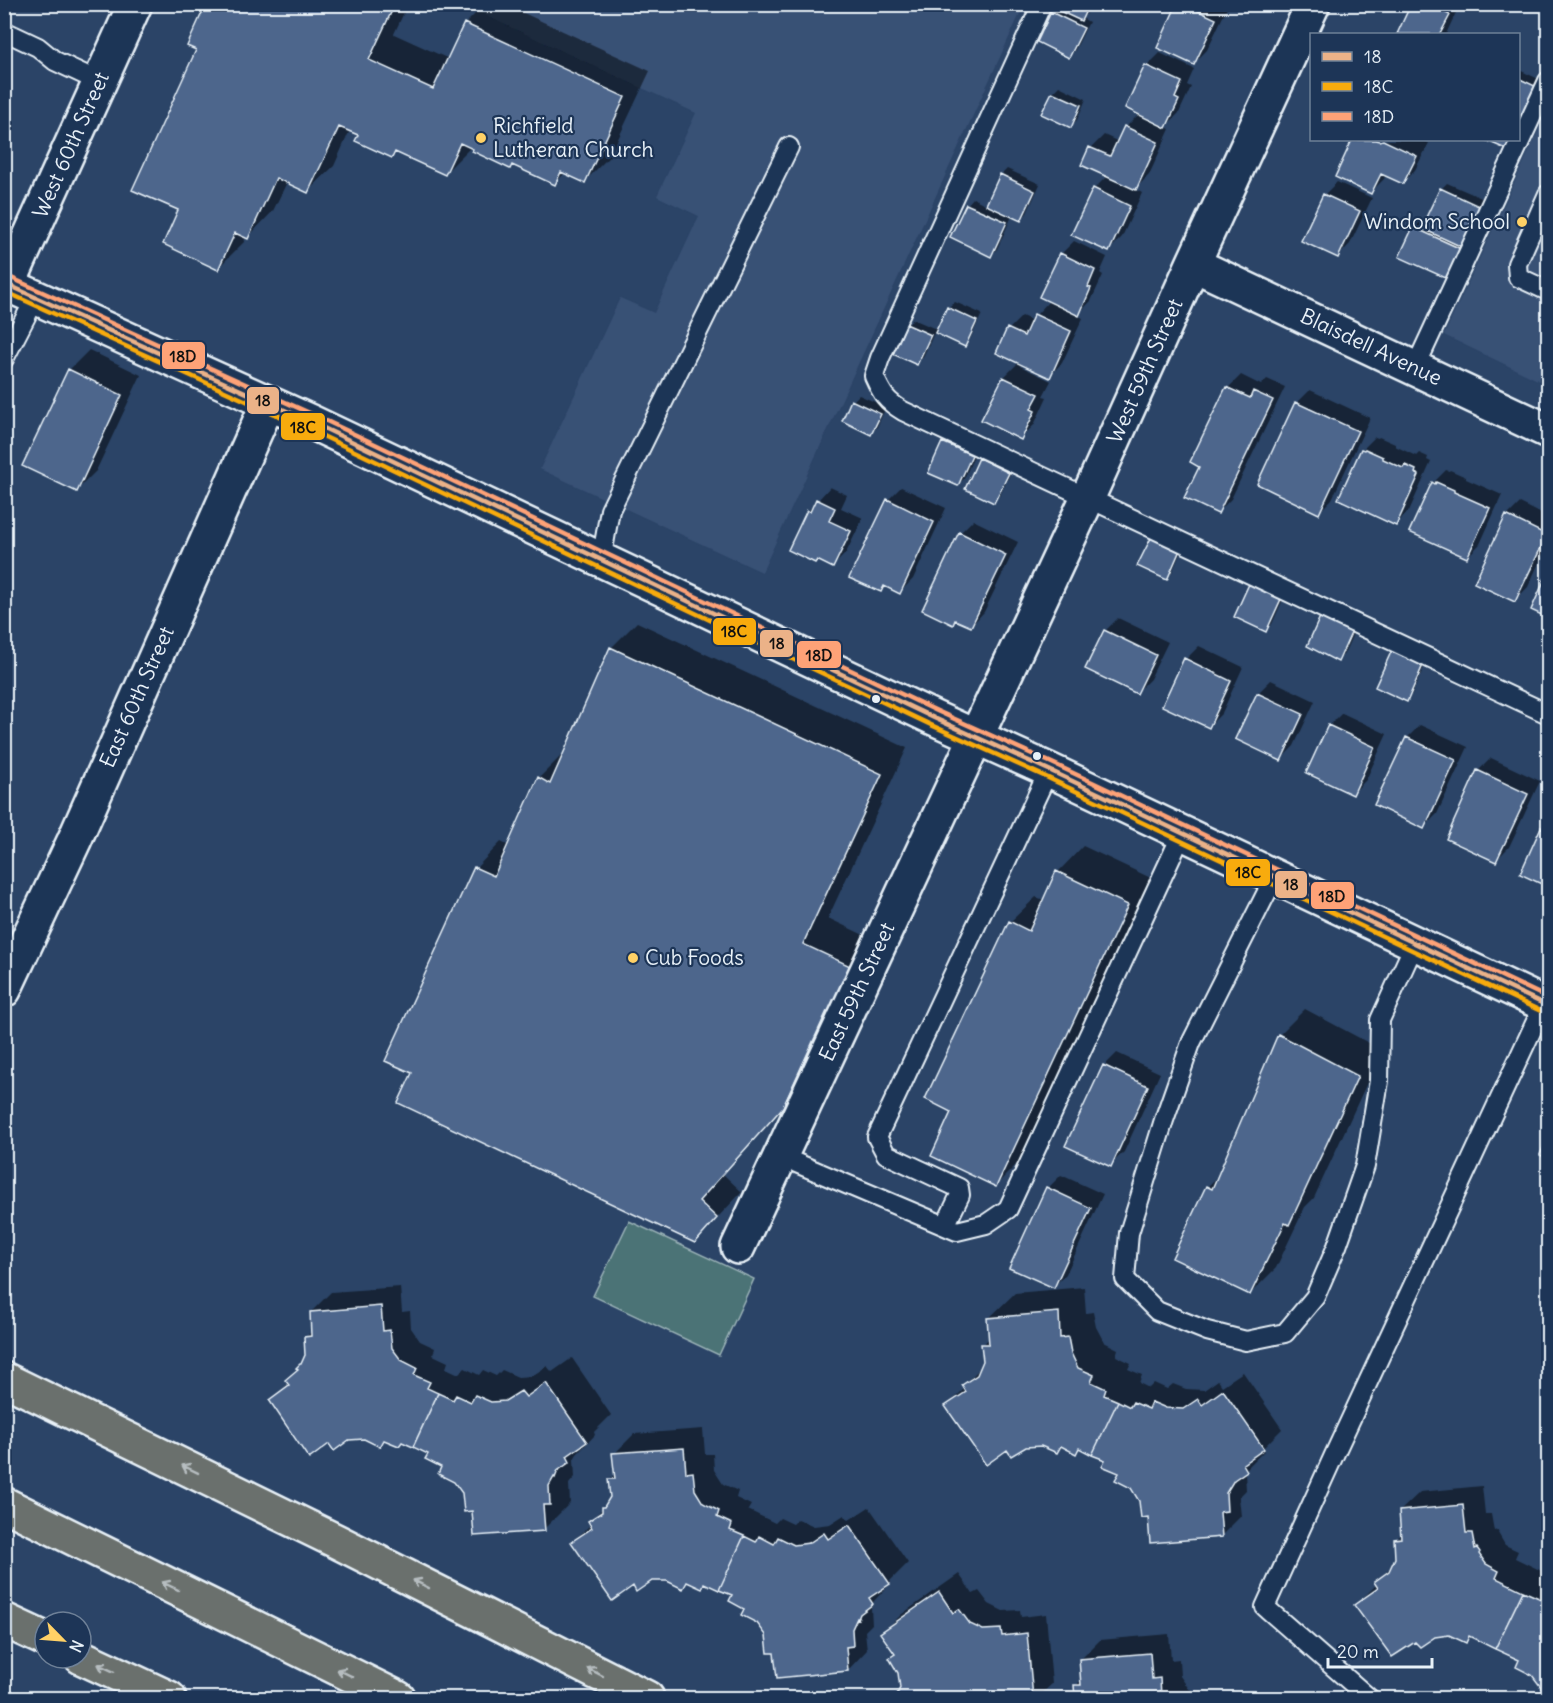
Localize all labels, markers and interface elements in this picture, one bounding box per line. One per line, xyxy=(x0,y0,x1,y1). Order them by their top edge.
legend xyxy=(1310,33,1520,141)
text: 18 xyxy=(1364,45,1382,68)
street label: West 60th Street xyxy=(26,67,115,222)
text: 18C xyxy=(1364,75,1394,98)
text: 18D xyxy=(1364,105,1394,128)
place label: Richfield Lutheran Church xyxy=(493,112,654,163)
marker: Richfield Lutheran Church xyxy=(474,131,488,145)
place label: Windom School xyxy=(1364,208,1510,235)
marker: Windom School xyxy=(1515,215,1529,229)
street label: West 59th Street xyxy=(1101,294,1189,447)
street label: Blaisdell Avenue xyxy=(1296,302,1446,391)
line badge: 18D xyxy=(161,341,206,370)
text: 18D xyxy=(170,346,196,366)
line badge: 18 xyxy=(246,386,280,415)
text: 18 xyxy=(255,390,271,410)
line badge: 18C xyxy=(280,412,326,441)
text: 18C xyxy=(290,417,317,437)
line badge: 18C xyxy=(712,617,757,646)
text: 18C xyxy=(721,621,748,641)
street label: East 60th Street xyxy=(93,622,180,772)
line badge: 18 xyxy=(759,629,794,658)
text: 18 xyxy=(769,633,785,653)
line badge: 18D xyxy=(796,640,842,669)
text: 18D xyxy=(806,645,832,665)
unlabelled marker xyxy=(870,693,882,705)
unlabelled marker xyxy=(1031,750,1043,762)
line badge: 18C xyxy=(1225,858,1271,887)
text: 18C xyxy=(1235,862,1262,882)
line badge: 18 xyxy=(1274,870,1308,899)
text: 18 xyxy=(1283,874,1299,894)
line badge: 18D xyxy=(1310,881,1355,910)
text: 18D xyxy=(1319,886,1345,906)
street label: East 59th Street xyxy=(813,918,900,1065)
place label: Cub Foods xyxy=(645,944,744,971)
marker: Cub Foods xyxy=(626,951,640,965)
one-way arrow xyxy=(181,1463,199,1475)
one-way arrow xyxy=(412,1578,430,1589)
one-way arrow xyxy=(162,1580,180,1591)
north arrow xyxy=(33,1610,93,1670)
scale bar xyxy=(1328,1631,1432,1669)
text: N xyxy=(65,1637,88,1656)
text: 20 m xyxy=(1337,1640,1379,1663)
one-way arrow xyxy=(98,1662,116,1674)
one-way arrow xyxy=(337,1666,355,1678)
one-way arrow xyxy=(586,1666,604,1677)

